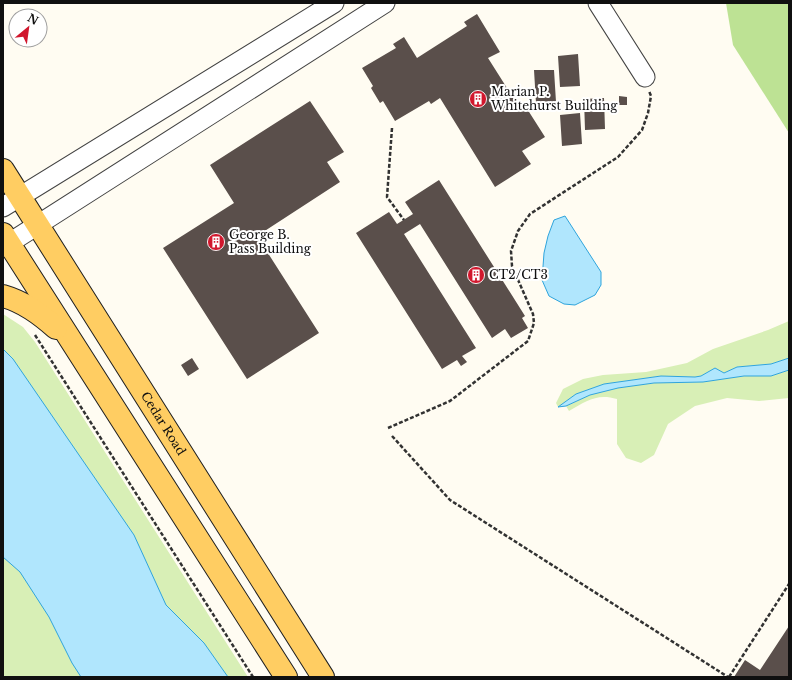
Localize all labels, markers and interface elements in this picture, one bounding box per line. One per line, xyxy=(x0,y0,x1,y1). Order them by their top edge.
north arrow xyxy=(8,8,48,48)
text: N xyxy=(25,11,41,28)
place label: Marian P. Whitehurst Building xyxy=(490,84,618,113)
building icon: Marian P. Whitehurst Building xyxy=(468,89,488,109)
place label: George B. Pass Building xyxy=(229,227,312,256)
building icon: George B. Pass Building xyxy=(206,232,226,252)
building icon: CT2/CT3 xyxy=(466,265,486,285)
place label: CT2/CT3 xyxy=(489,267,548,282)
street label: Cedar Road xyxy=(138,389,189,458)

